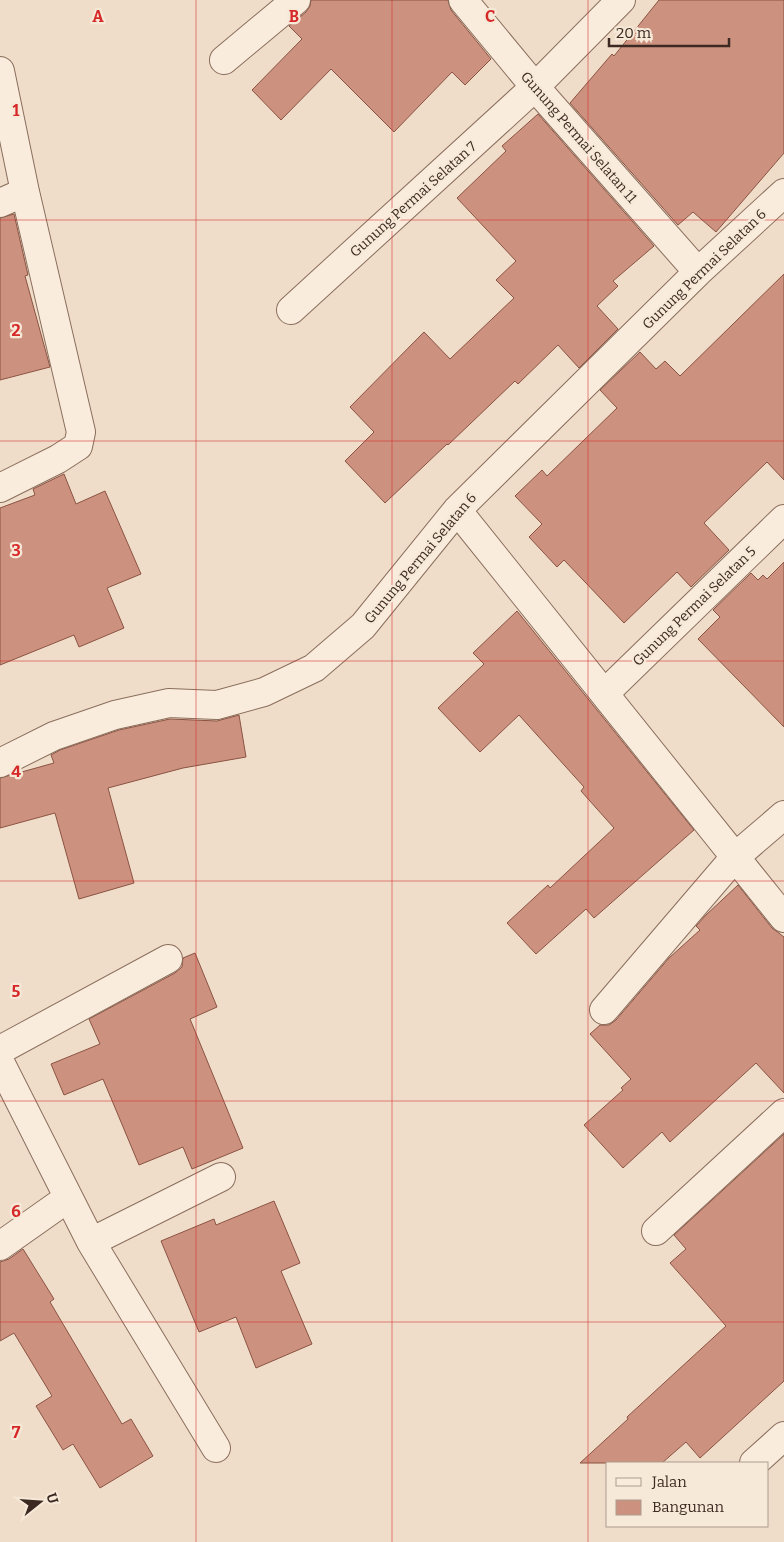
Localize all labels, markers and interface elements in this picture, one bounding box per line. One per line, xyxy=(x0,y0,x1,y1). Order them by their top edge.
text: A xyxy=(92,7,104,26)
text: B xyxy=(289,7,299,26)
text: C xyxy=(485,7,495,26)
scale bar xyxy=(609,15,729,47)
text: 20 m xyxy=(616,24,652,42)
street label: Gunung Permai Selatan 11 xyxy=(517,68,641,207)
text: 1 xyxy=(13,101,20,120)
street label: Gunung Permai Selatan 7 xyxy=(347,138,480,261)
street label: Gunung Permai Selatan 6 xyxy=(639,206,770,333)
text: 2 xyxy=(11,321,21,340)
street label: Gunung Permai Selatan 6 xyxy=(361,489,480,627)
text: 3 xyxy=(11,541,21,560)
street label: Gunung Permai Selatan 5 xyxy=(629,543,759,670)
text: 4 xyxy=(11,762,21,781)
text: 5 xyxy=(12,982,21,1001)
text: 6 xyxy=(11,1202,21,1221)
text: 7 xyxy=(12,1423,21,1442)
legend xyxy=(606,1462,769,1527)
text: Jalan xyxy=(651,1473,687,1491)
north arrow xyxy=(15,1477,65,1527)
text: U xyxy=(42,1491,62,1506)
text: Bangunan xyxy=(652,1498,724,1516)

